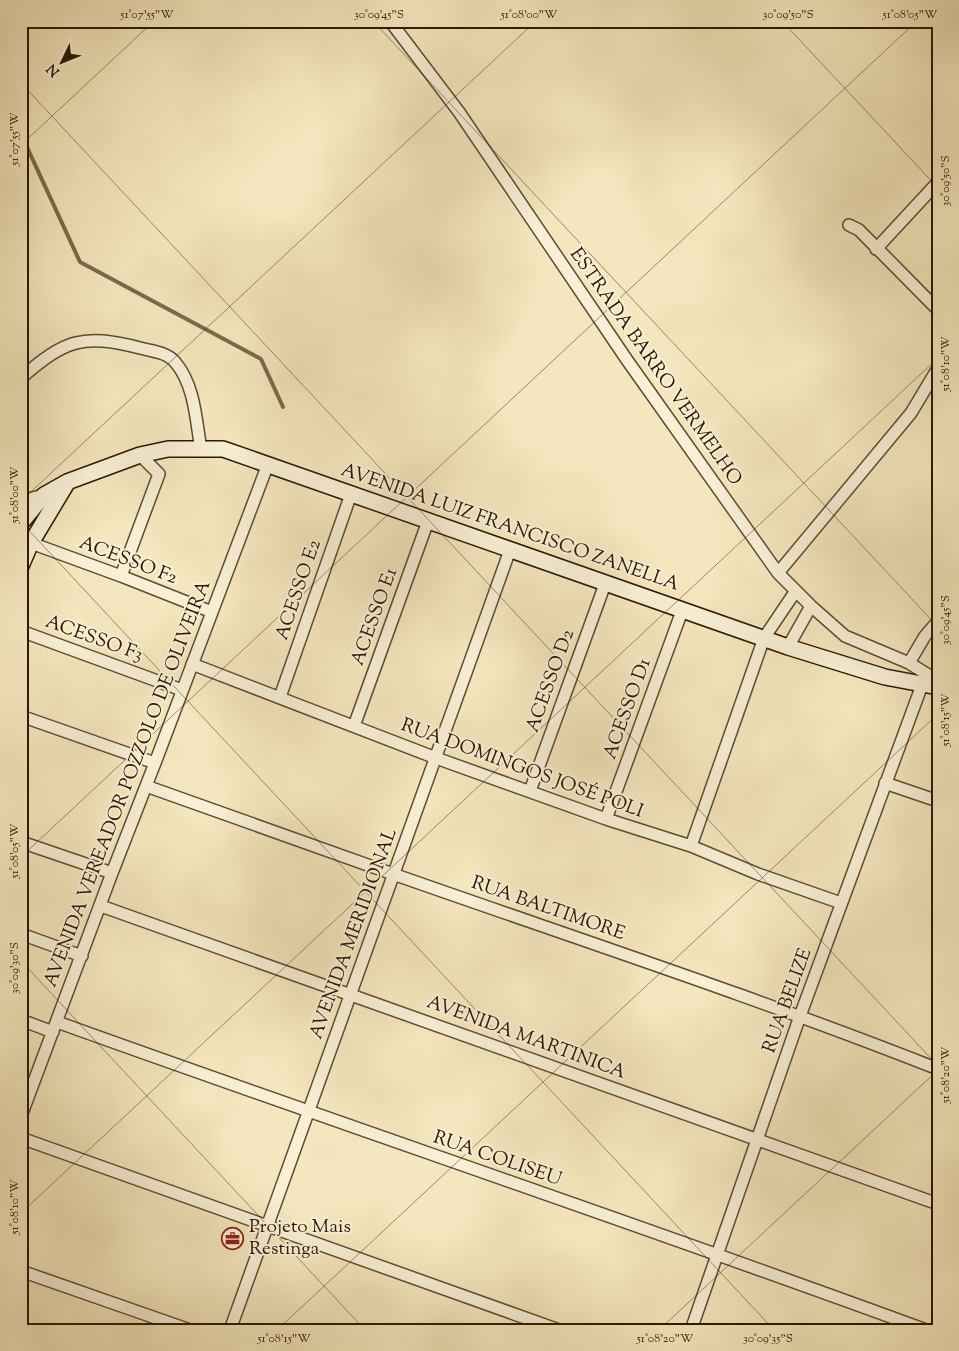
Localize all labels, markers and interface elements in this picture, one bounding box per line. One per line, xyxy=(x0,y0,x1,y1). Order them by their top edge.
text: 51°07'55"W xyxy=(119,6,174,24)
text: 30°09'45"S xyxy=(354,6,404,24)
text: 51°08'00"W xyxy=(500,6,558,24)
text: 30°09'50"S xyxy=(762,6,814,24)
text: 51°08'05"W xyxy=(882,6,938,24)
north arrow xyxy=(38,38,88,88)
text: N xyxy=(43,59,65,80)
text: 51°07'55"W xyxy=(6,112,24,167)
text: 30°09'50"S xyxy=(937,155,955,207)
street label: ESTRADA BARRO VERMELHO xyxy=(562,243,748,491)
text: 51°08'10"W xyxy=(937,336,955,393)
street label: AVENIDA LUIZ FRANCISCO ZANELLA xyxy=(337,457,683,599)
text: 51°08'00"W xyxy=(6,466,24,524)
street label: ACESSO F2 xyxy=(75,530,181,592)
street label: ACESSO E2 xyxy=(269,536,329,644)
street label: ACESSO E1 xyxy=(345,564,405,670)
street label: AVENIDA VEREADOR POZZOLO DE OLIVEIRA xyxy=(38,576,219,991)
text: 30°09'45"S xyxy=(937,595,955,645)
street label: ACESSO F3 xyxy=(41,609,147,669)
street label: ACESSO D2 xyxy=(520,626,582,736)
street label: ACESSO D1 xyxy=(597,654,659,763)
text: 51°08'15"W xyxy=(937,693,955,748)
street label: RUA DOMINGOS JOSÉ POLI xyxy=(397,712,647,826)
text: 51°08'05"W xyxy=(6,823,24,879)
street label: AVENIDA MERIDIONAL xyxy=(303,824,405,1043)
street label: RUA BALTIMORE xyxy=(467,870,629,948)
text: 30°09'30"S xyxy=(6,942,24,994)
street label: RUA BELIZE xyxy=(757,944,820,1057)
street label: AVENIDA MARTINICA xyxy=(423,989,630,1087)
text: 51°08'20"W xyxy=(937,1046,955,1104)
street label: RUA COLISEU xyxy=(429,1124,565,1194)
text: 51°08'10"W xyxy=(6,1179,24,1236)
place label: Projeto Mais Restinga xyxy=(249,1214,351,1263)
office icon: Projeto Mais Restinga xyxy=(221,1226,245,1250)
text: 51°08'15"W xyxy=(256,1330,311,1348)
text: 51°08'20"W xyxy=(636,1330,694,1348)
text: 30°09'35"S xyxy=(743,1330,793,1348)

